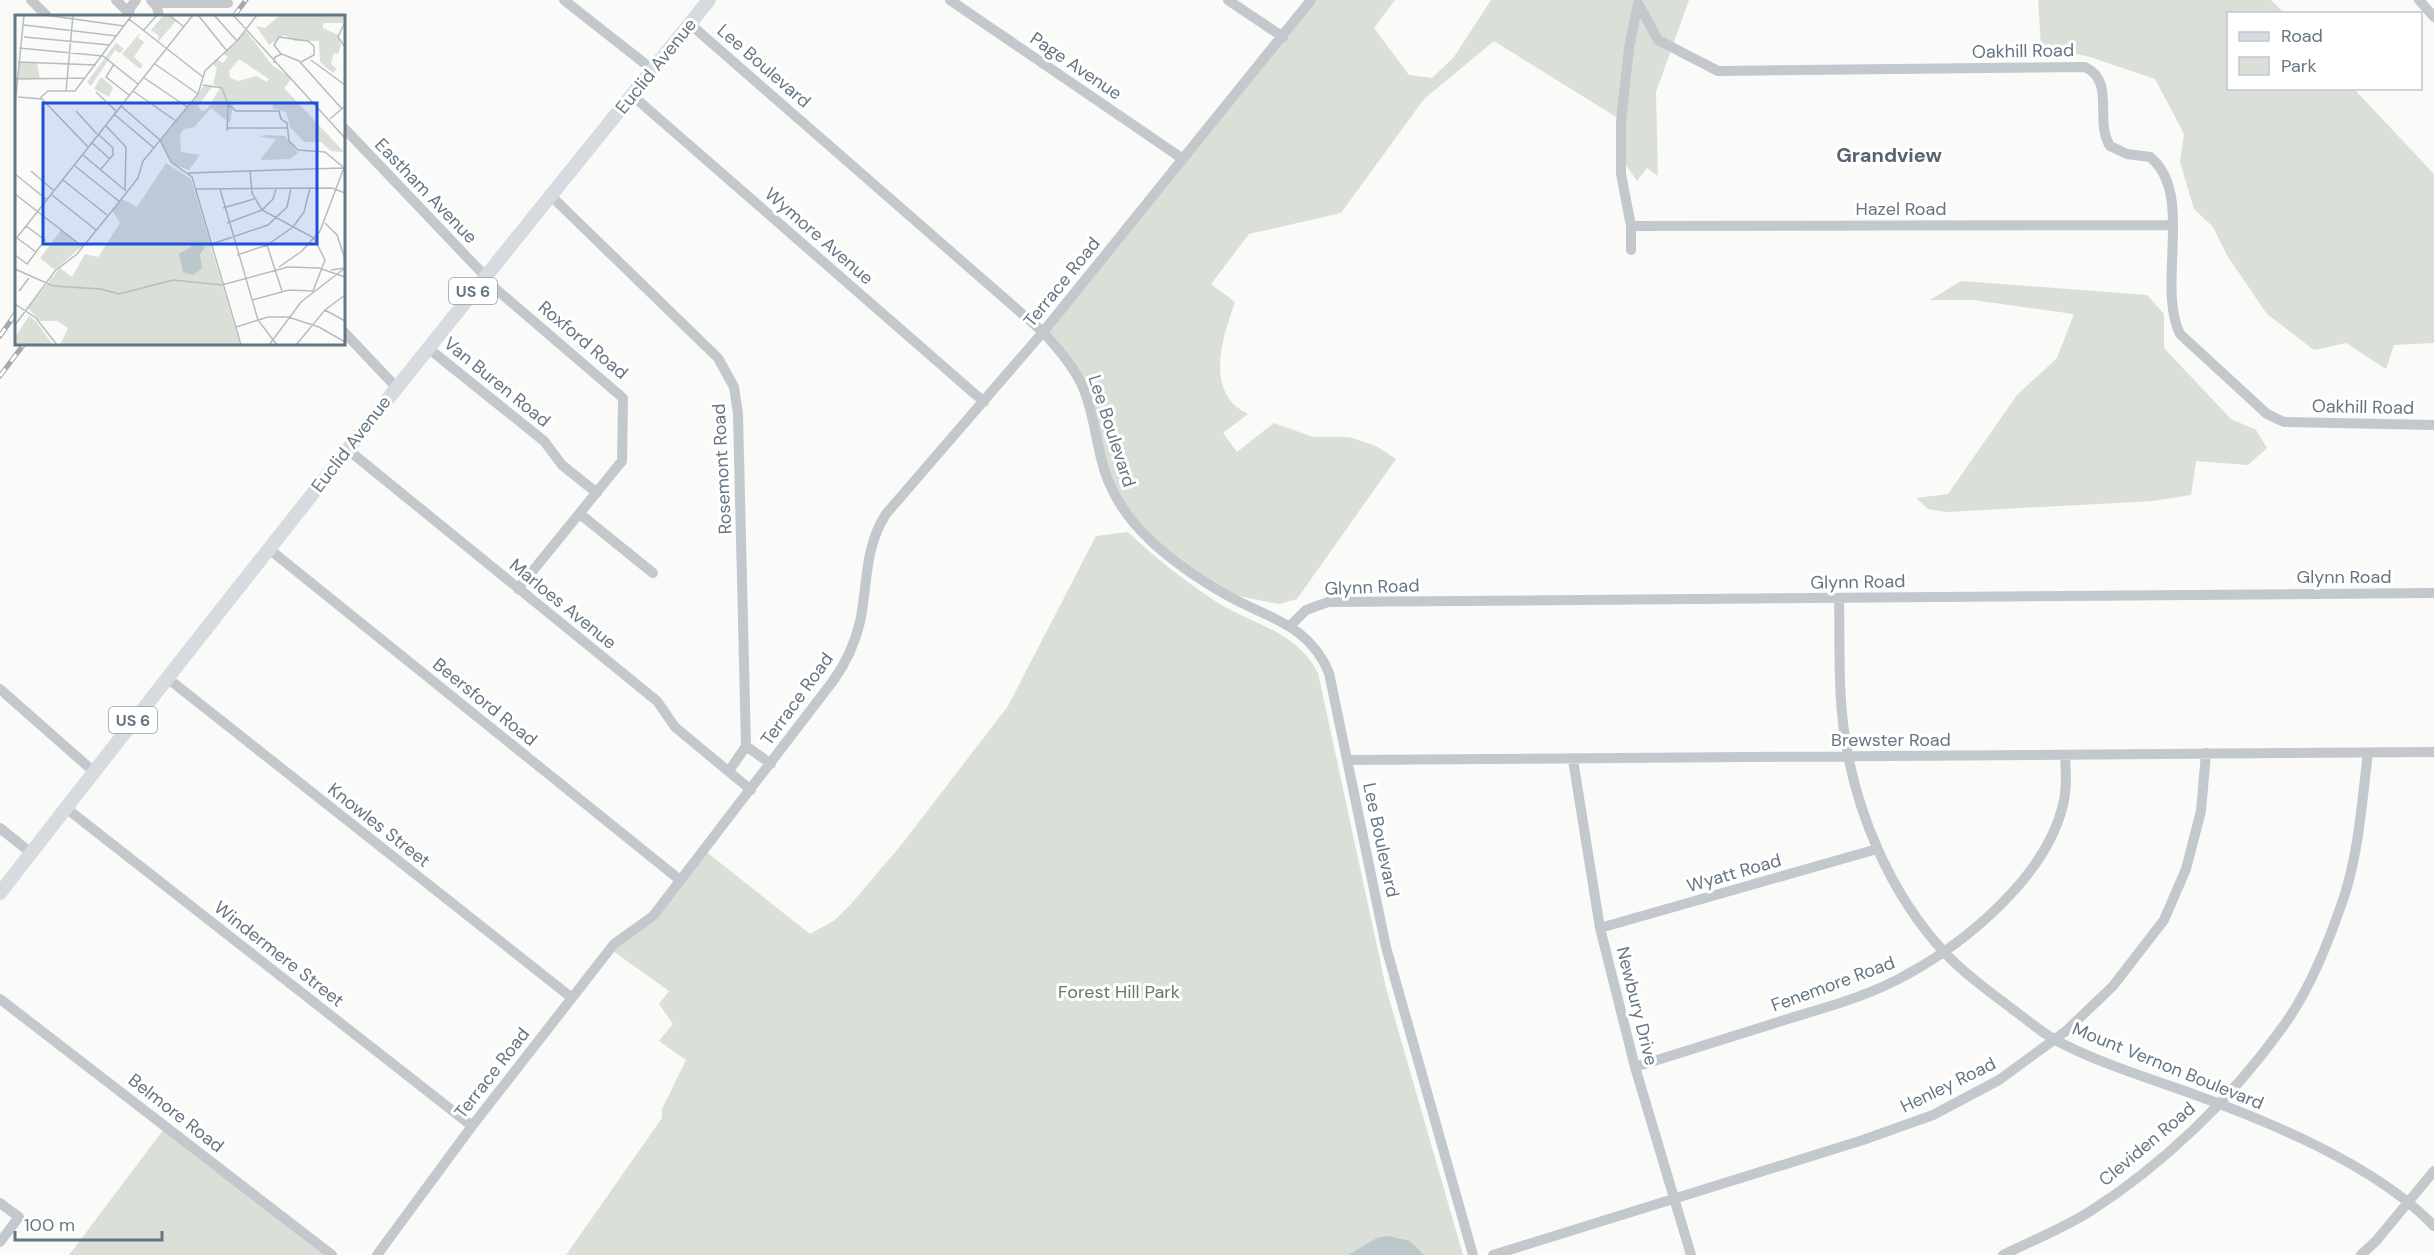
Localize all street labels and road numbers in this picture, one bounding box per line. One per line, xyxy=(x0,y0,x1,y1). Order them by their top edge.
street label: Euclid Avenue xyxy=(610,13,702,119)
street label: Lee Boulevard xyxy=(712,19,816,113)
street label: Page Avenue xyxy=(1025,27,1127,105)
street label: Oakhill Road xyxy=(1972,38,2074,64)
street label: Eastham Avenue xyxy=(370,133,482,249)
street label: Wymore Avenue xyxy=(760,182,878,290)
street label: Hazel Road xyxy=(1855,197,1947,221)
street label: Terrace Road xyxy=(1018,232,1106,332)
road number: US 6 xyxy=(449,278,497,304)
street label: Roxford Road xyxy=(533,295,633,385)
street label: Van Buren Road xyxy=(439,332,555,432)
street label: Lee Boulevard xyxy=(1083,372,1141,490)
street label: Euclid Avenue xyxy=(306,391,396,497)
street label: Oakhill Road xyxy=(2312,394,2414,420)
street label: Rosemont Road xyxy=(707,403,737,535)
street label: Marloes Avenue xyxy=(504,553,622,655)
street label: Glynn Road xyxy=(2296,565,2392,589)
street label: Glynn Road xyxy=(1810,569,1906,595)
street label: Glynn Road xyxy=(1324,573,1420,601)
street label: Terrace Road xyxy=(755,648,839,750)
street label: Beersford Road xyxy=(428,652,542,752)
road number: US 6 xyxy=(109,707,157,733)
street label: Brewster Road xyxy=(1831,728,1951,752)
street label: Knowles Street xyxy=(323,777,435,873)
street label: Lee Boulevard xyxy=(1357,781,1405,899)
street label: Wyatt Road xyxy=(1684,848,1784,898)
street label: Windermere Street xyxy=(209,896,349,1012)
street label: Newbury Drive xyxy=(1611,944,1663,1068)
street label: Fenemore Road xyxy=(1768,950,1898,1018)
street label: Mount Vernon Boulevard xyxy=(2069,1017,2267,1115)
street label: Terrace Road xyxy=(449,1023,535,1123)
street label: Henley Road xyxy=(1896,1052,2000,1118)
street label: Belmore Road xyxy=(123,1068,229,1158)
street label: Cleviden Road xyxy=(2094,1097,2200,1191)

